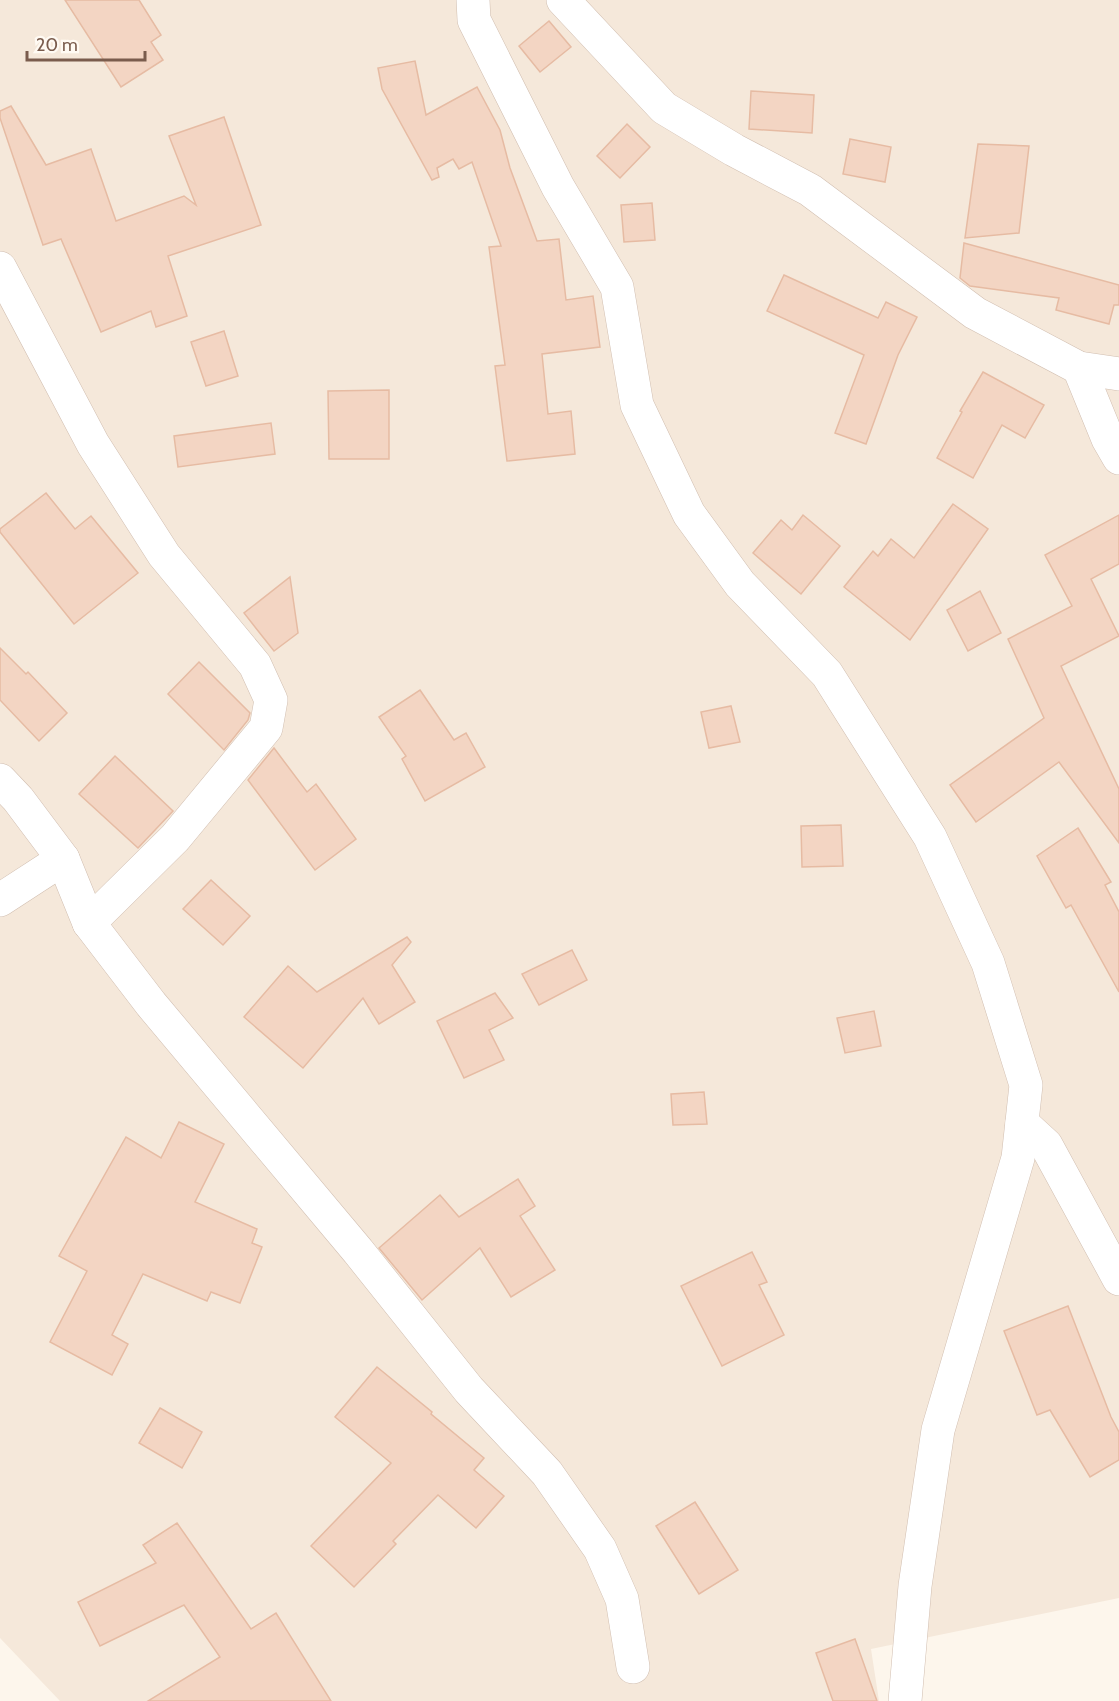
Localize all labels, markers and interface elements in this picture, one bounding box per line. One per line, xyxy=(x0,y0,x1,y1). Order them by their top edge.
scale bar xyxy=(27,24,146,62)
text: 20 m xyxy=(36,34,78,56)

